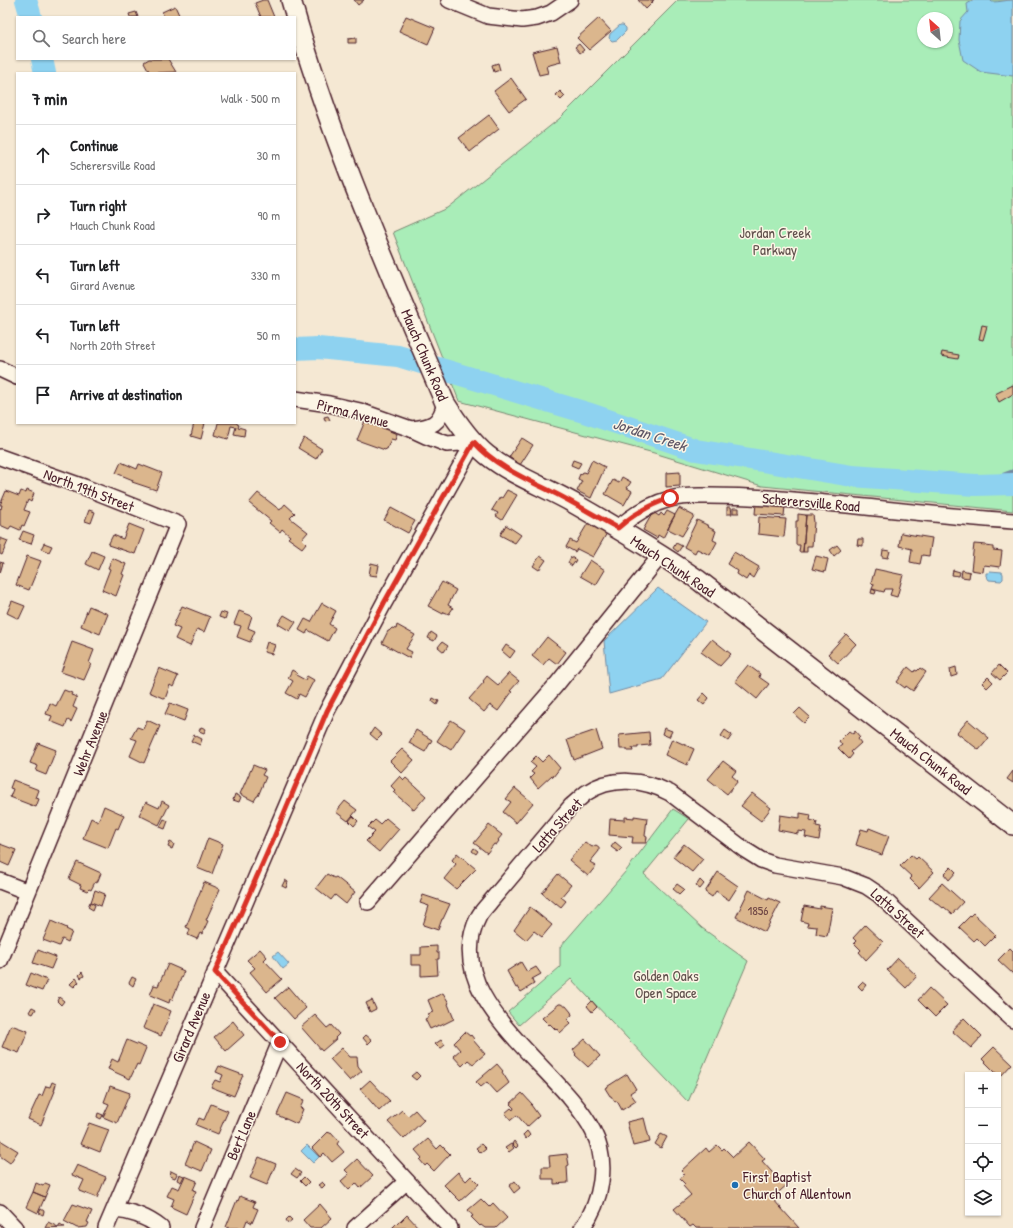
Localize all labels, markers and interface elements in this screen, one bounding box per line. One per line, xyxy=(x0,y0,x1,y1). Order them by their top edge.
north arrow xyxy=(917,12,953,48)
search box xyxy=(16,16,296,60)
icon: search xyxy=(30,27,52,49)
text: Search here xyxy=(62,28,126,49)
text: 7 min xyxy=(32,87,67,110)
text: Walk · 500 m xyxy=(220,89,280,107)
text: Continue xyxy=(70,135,118,156)
icon: ahead xyxy=(32,144,54,166)
text: 30 m xyxy=(257,146,280,164)
text: Scherersville Road xyxy=(70,156,155,174)
text: Turn right xyxy=(70,195,126,216)
icon: right xyxy=(32,204,54,226)
text: 90 m xyxy=(258,206,280,224)
text: Mauch Chunk Road xyxy=(70,216,155,234)
park label: Jordan Creek Parkway xyxy=(739,222,811,260)
text: Turn left xyxy=(70,255,120,276)
icon: left xyxy=(32,264,54,286)
text: 330 m xyxy=(251,266,280,284)
text: Girard Avenue xyxy=(70,276,135,294)
street label: Mauch Chunk Road xyxy=(396,306,454,404)
text: Turn left xyxy=(70,315,120,336)
icon: left xyxy=(32,324,54,346)
text: 50 m xyxy=(257,326,280,344)
text: North 20th Street xyxy=(70,336,155,354)
icon: arrive xyxy=(32,384,54,406)
text: Arrive at destination xyxy=(70,384,182,405)
street label: Pirma Avenue xyxy=(315,393,391,433)
water label: Jordan Creek xyxy=(610,412,691,457)
street label: North 19th Street xyxy=(41,463,138,517)
street label: Scherersville Road xyxy=(761,487,861,517)
route start xyxy=(661,489,679,507)
street label: Mauch Chunk Road xyxy=(627,530,720,602)
street label: Wehr Avenue xyxy=(67,707,113,779)
street label: Mauch Chunk Road xyxy=(886,723,976,800)
street label: Latta Street xyxy=(527,793,587,857)
street label: Latta Street xyxy=(866,883,930,943)
house number: 1856 xyxy=(747,901,769,919)
park label: Golden Oaks Open Space xyxy=(633,965,699,1003)
street label: Girard Avenue xyxy=(167,988,215,1066)
route end xyxy=(271,1033,289,1051)
street label: North 20th Street xyxy=(292,1057,375,1144)
map controls xyxy=(965,1072,1001,1216)
button: + xyxy=(965,1072,1001,1108)
street label: Bert Lane xyxy=(221,1107,261,1163)
button: − xyxy=(965,1108,1001,1144)
button: locate xyxy=(965,1144,1001,1180)
place label: First Baptist Church of Allentown xyxy=(742,1166,851,1204)
marker: First Baptist Church of Allentown xyxy=(730,1180,740,1190)
button: layers xyxy=(965,1180,1001,1216)

